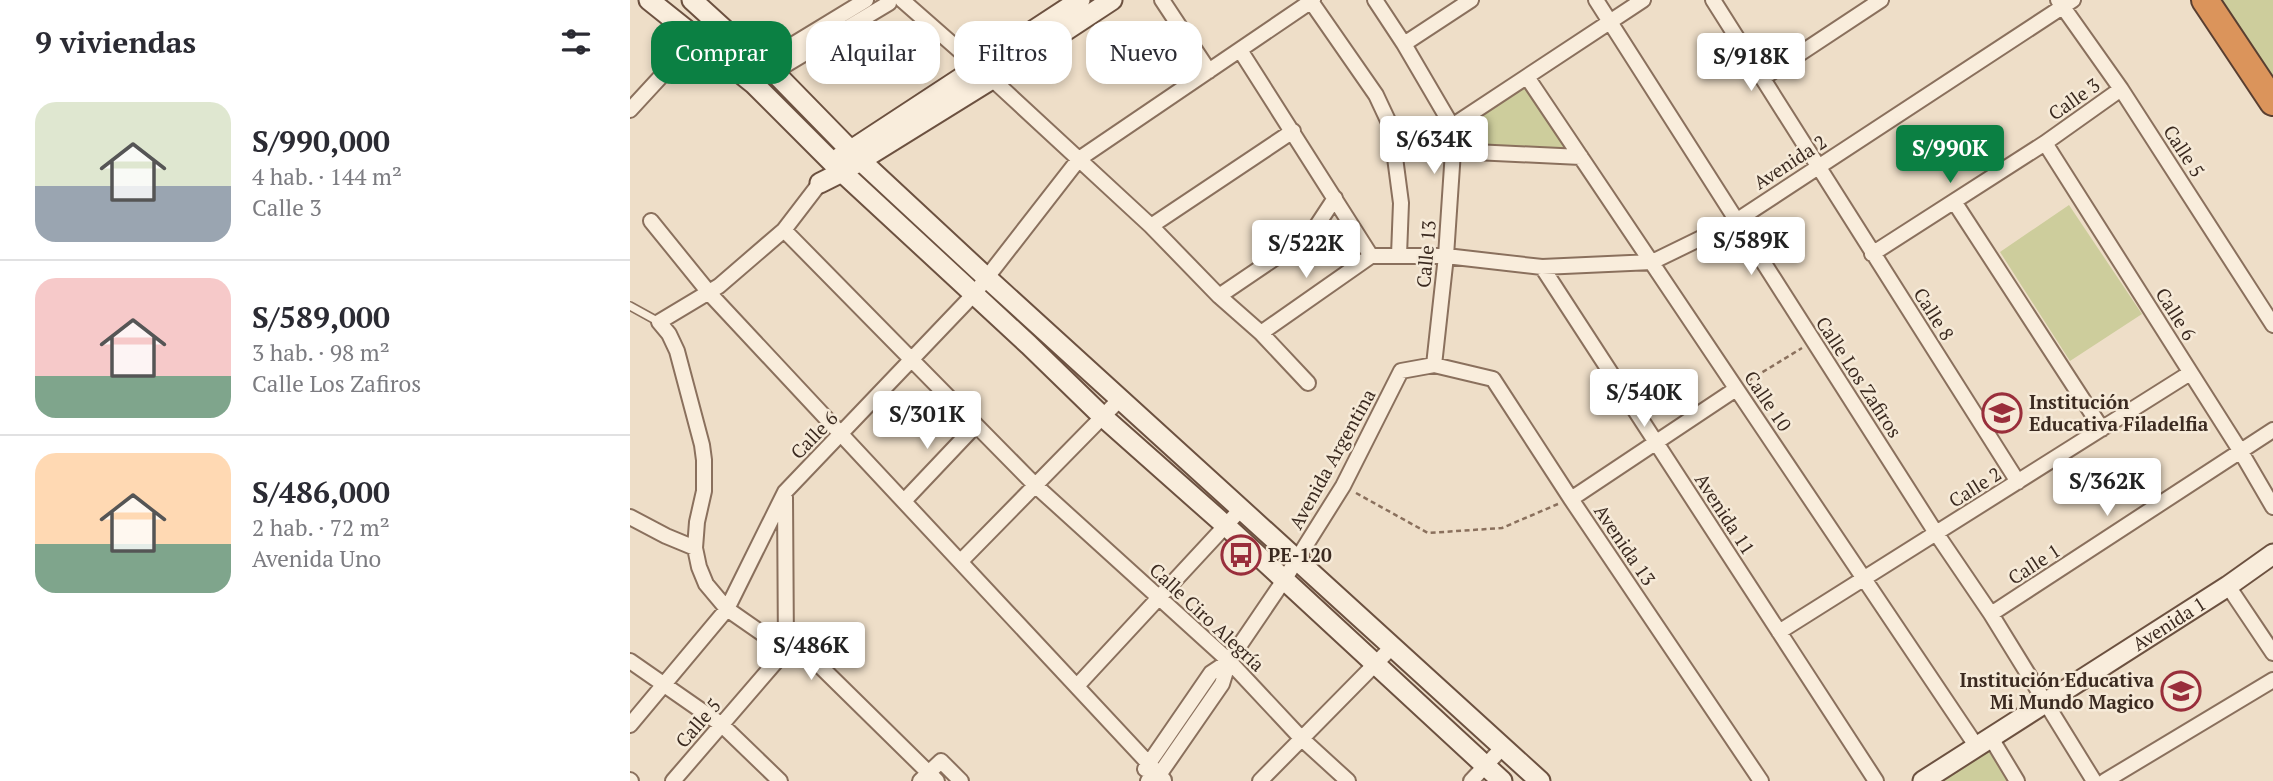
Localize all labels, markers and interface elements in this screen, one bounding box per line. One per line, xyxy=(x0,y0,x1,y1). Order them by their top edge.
chip: Comprar xyxy=(651,21,792,84)
chip: Alquilar xyxy=(806,21,940,84)
chip: Filtros xyxy=(954,21,1072,84)
chip: Nuevo xyxy=(1086,21,1202,84)
text: 9 viviendas xyxy=(35,22,196,62)
icon: filters xyxy=(557,23,595,61)
pin: S/918K xyxy=(1694,34,1808,93)
text: S/918K xyxy=(1713,40,1789,71)
street label: Calle 3 xyxy=(2043,72,2104,125)
pin: S/634K xyxy=(1377,116,1491,176)
street label: Calle 5 xyxy=(2158,120,2211,182)
text: S/990,000 xyxy=(252,121,390,161)
text: S/634K xyxy=(1396,123,1472,154)
pin: S/990K xyxy=(1893,125,2007,185)
street label: Avenida 2 xyxy=(1748,129,1831,194)
icon: home xyxy=(91,130,175,214)
text: S/990K xyxy=(1912,132,1988,163)
text: 4 hab. · 144 m² xyxy=(252,161,402,192)
text: Calle 3 xyxy=(252,192,322,223)
pin: S/589K xyxy=(1694,218,1808,277)
street label: Calle 13 xyxy=(1410,219,1441,289)
pin: S/522K xyxy=(1249,220,1363,280)
text: S/589K xyxy=(1713,224,1789,255)
text: S/522K xyxy=(1268,227,1344,258)
street label: Calle 8 xyxy=(1909,283,1960,345)
street label: Calle 6 xyxy=(2151,283,2202,345)
text: S/589,000 xyxy=(252,297,390,337)
icon: home xyxy=(91,306,175,390)
street label: Calle Los Zafiros xyxy=(1811,311,1908,442)
text: 3 hab. · 98 m² xyxy=(252,337,390,368)
street label: Calle 10 xyxy=(1739,366,1798,436)
text: Calle Los Zafiros xyxy=(252,368,421,399)
pin: S/540K xyxy=(1587,370,1701,429)
text: S/540K xyxy=(1606,376,1682,407)
street label: Avenida Argentina xyxy=(1283,384,1381,533)
place label: Institución Educativa Filadelfia xyxy=(2029,389,2209,436)
pin: S/301K xyxy=(870,392,984,451)
school or university icon: Institución Educativa Filadelfia xyxy=(1981,392,2023,434)
text: S/301K xyxy=(889,398,965,429)
street label: Calle 6 xyxy=(785,405,843,464)
pin: S/362K xyxy=(2050,458,2164,518)
street label: Calle 2 xyxy=(1944,461,2006,512)
text: S/362K xyxy=(2069,465,2145,496)
street label: Avenida 11 xyxy=(1690,468,1761,559)
text: S/486,000 xyxy=(252,472,390,512)
icon: home xyxy=(91,481,175,565)
street label: Avenida 13 xyxy=(1589,499,1662,590)
text: 2 hab. · 72 m² xyxy=(252,512,390,543)
bus stop icon: PE-120 xyxy=(1220,534,1262,576)
street label: Calle 1 xyxy=(2003,537,2065,590)
place label: PE-120 xyxy=(1268,542,1332,567)
text: Avenida Uno xyxy=(252,543,381,574)
street label: Calle Ciro Alegría xyxy=(1145,557,1270,677)
street label: Avenida 1 xyxy=(2127,591,2210,656)
pin: S/486K xyxy=(754,622,868,682)
text: S/486K xyxy=(773,629,849,660)
place label: Institución Educativa Mi Mundo Magico xyxy=(1959,667,2154,714)
school or university icon: Institución Educativa Mi Mundo Magico xyxy=(2160,670,2202,712)
street label: Calle 5 xyxy=(669,693,726,753)

